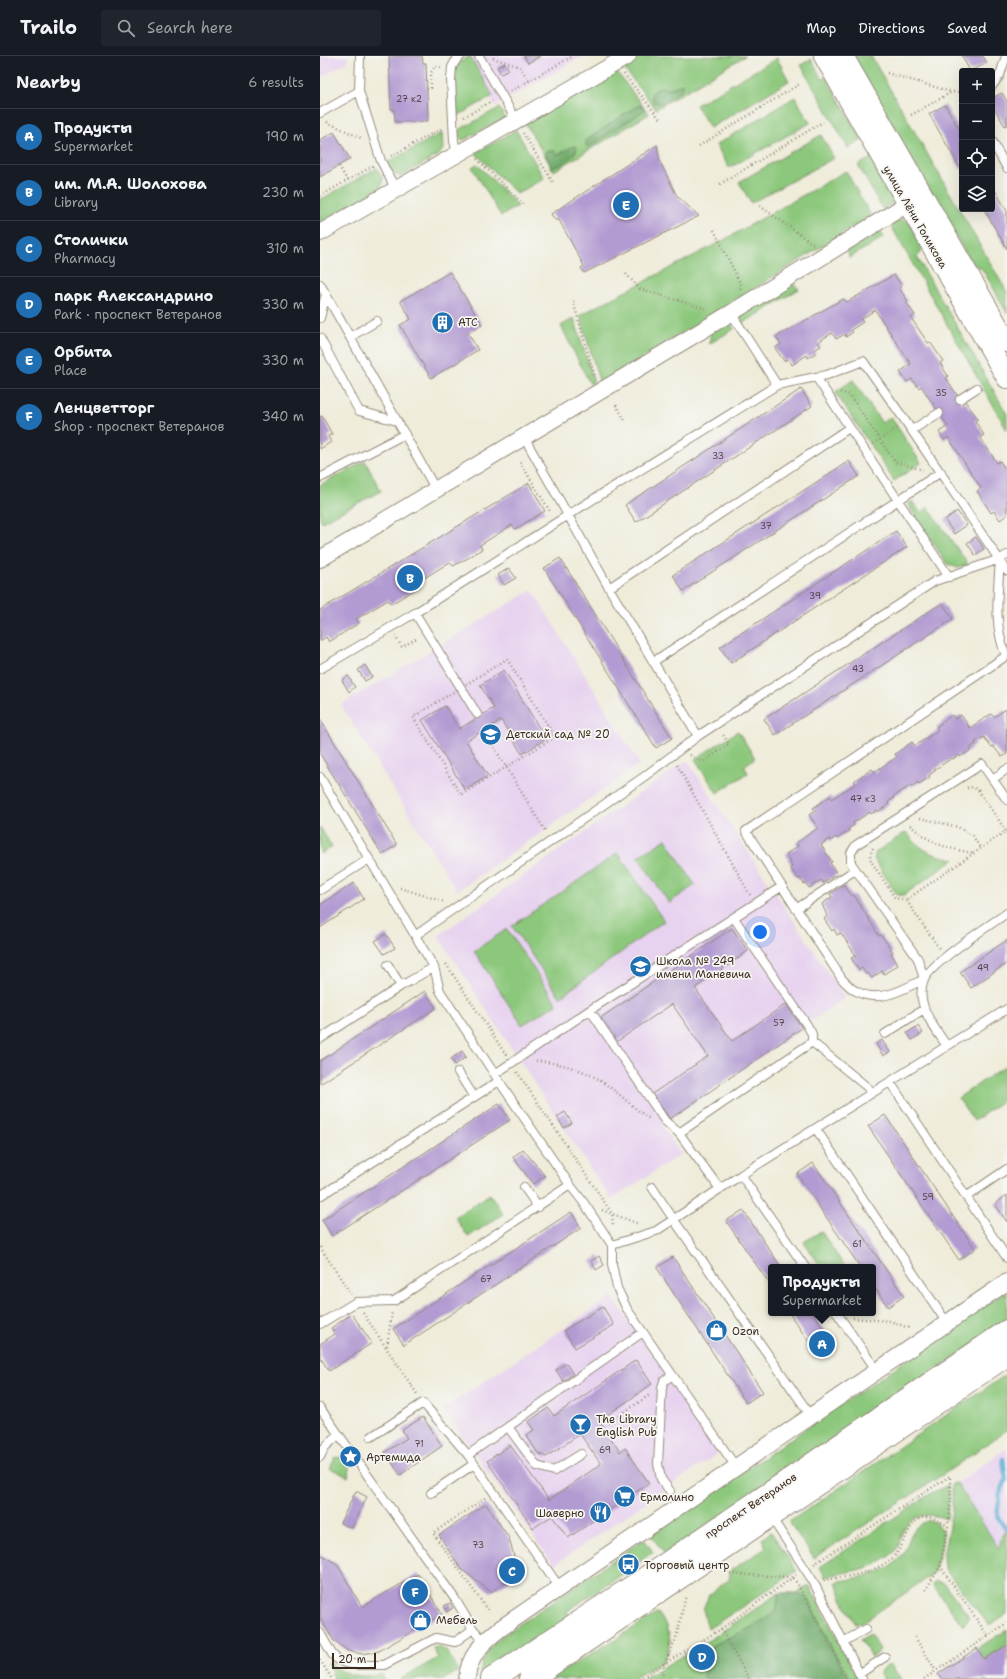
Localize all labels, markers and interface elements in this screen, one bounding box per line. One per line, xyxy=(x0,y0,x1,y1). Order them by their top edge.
search box xyxy=(101,10,381,46)
text: Trailo xyxy=(20,15,77,40)
icon: search xyxy=(115,17,137,39)
text: Search here xyxy=(147,18,233,38)
text: Map xyxy=(807,19,837,37)
text: Directions xyxy=(859,19,925,37)
text: Saved xyxy=(947,19,987,37)
map controls xyxy=(959,68,995,212)
button: + xyxy=(959,68,995,104)
text: Nearby xyxy=(16,71,81,93)
text: 6 results xyxy=(248,74,304,91)
house number: 27 к2 xyxy=(396,93,422,105)
button: − xyxy=(959,104,995,140)
text: Продукты xyxy=(54,118,132,138)
text: A xyxy=(24,128,34,145)
text: 190 m xyxy=(265,128,304,145)
text: Supermarket xyxy=(54,138,133,155)
button: locate xyxy=(959,140,995,176)
street label: улица Лёни Голикова xyxy=(879,163,951,271)
text: им. М.А. Шолохова xyxy=(54,174,207,194)
button: layers xyxy=(959,176,995,212)
text: B xyxy=(25,184,33,201)
text: 230 m xyxy=(262,184,304,201)
pin: E xyxy=(613,190,639,220)
text: Library xyxy=(54,194,98,211)
text: Столички xyxy=(54,230,128,250)
text: C xyxy=(25,240,33,257)
text: 310 m xyxy=(266,240,304,257)
text: Pharmacy xyxy=(54,250,116,267)
text: парк Александрино xyxy=(54,286,213,306)
text: D xyxy=(24,296,34,313)
text: 330 m xyxy=(262,296,304,313)
text: Park · проспект Ветеранов xyxy=(54,306,222,323)
building icon: АТС xyxy=(430,309,456,335)
place label: АТС xyxy=(458,315,478,330)
text: Орбита xyxy=(54,342,112,362)
text: E xyxy=(25,352,33,369)
text: 330 m xyxy=(262,352,304,369)
text: Place xyxy=(54,362,87,379)
house number: 35 xyxy=(935,387,947,399)
text: Ленцветторг xyxy=(54,398,154,418)
text: F xyxy=(25,408,33,425)
text: 340 m xyxy=(262,408,304,425)
text: Shop · проспект Ветеранов xyxy=(54,418,224,435)
house number: 33 xyxy=(712,450,724,462)
house number: 37 xyxy=(760,520,772,532)
pin: B xyxy=(397,563,423,593)
house number: 39 xyxy=(809,590,821,602)
house number: 43 xyxy=(852,663,864,675)
school or university icon: Детский сад № 20 xyxy=(478,721,504,747)
place label: Детский сад № 20 xyxy=(506,727,610,742)
house number: 47 к3 xyxy=(850,793,876,805)
your location xyxy=(750,922,770,942)
school or university icon: Школа № 249 имени Маневича xyxy=(628,954,654,980)
place label: Школа № 249 имени Маневича xyxy=(656,954,751,982)
house number: 49 xyxy=(977,962,989,974)
house number: 57 xyxy=(773,1017,785,1029)
house number: 59 xyxy=(922,1191,934,1203)
house number: 61 xyxy=(852,1238,862,1250)
popup xyxy=(768,1264,876,1316)
text: Продукты xyxy=(782,1272,860,1292)
house number: 67 xyxy=(480,1273,492,1285)
text: Supermarket xyxy=(782,1292,862,1309)
shop icon: Ozon xyxy=(704,1318,730,1344)
place label: Ozon xyxy=(732,1324,760,1339)
pin: A xyxy=(809,1329,835,1359)
bar icon: The Library English Pub xyxy=(567,1412,593,1438)
place label: The Library English Pub xyxy=(596,1412,657,1440)
house number: 71 xyxy=(414,1438,424,1450)
place icon: Артемида xyxy=(337,1444,363,1470)
house number: 69 xyxy=(599,1444,611,1456)
place label: Артемида xyxy=(366,1450,421,1465)
street label: проспект Ветеранов xyxy=(702,1470,800,1542)
supermarket icon: Ермолино xyxy=(611,1484,637,1510)
place label: Ермолино xyxy=(640,1490,694,1505)
restaurant icon: Шаверно xyxy=(587,1500,613,1526)
place label: Шаверно xyxy=(535,1506,584,1521)
house number: 73 xyxy=(472,1539,484,1551)
bus stop icon: Торговый центр xyxy=(616,1552,642,1578)
pin: C xyxy=(499,1556,525,1586)
place label: Торговый центр xyxy=(644,1558,730,1573)
pin: F xyxy=(402,1577,428,1607)
shop icon: Мебель xyxy=(408,1607,434,1633)
place label: Мебель xyxy=(436,1613,478,1628)
pin: D xyxy=(689,1642,715,1672)
scale bar xyxy=(332,1651,376,1670)
text: 20 m xyxy=(338,1652,366,1667)

